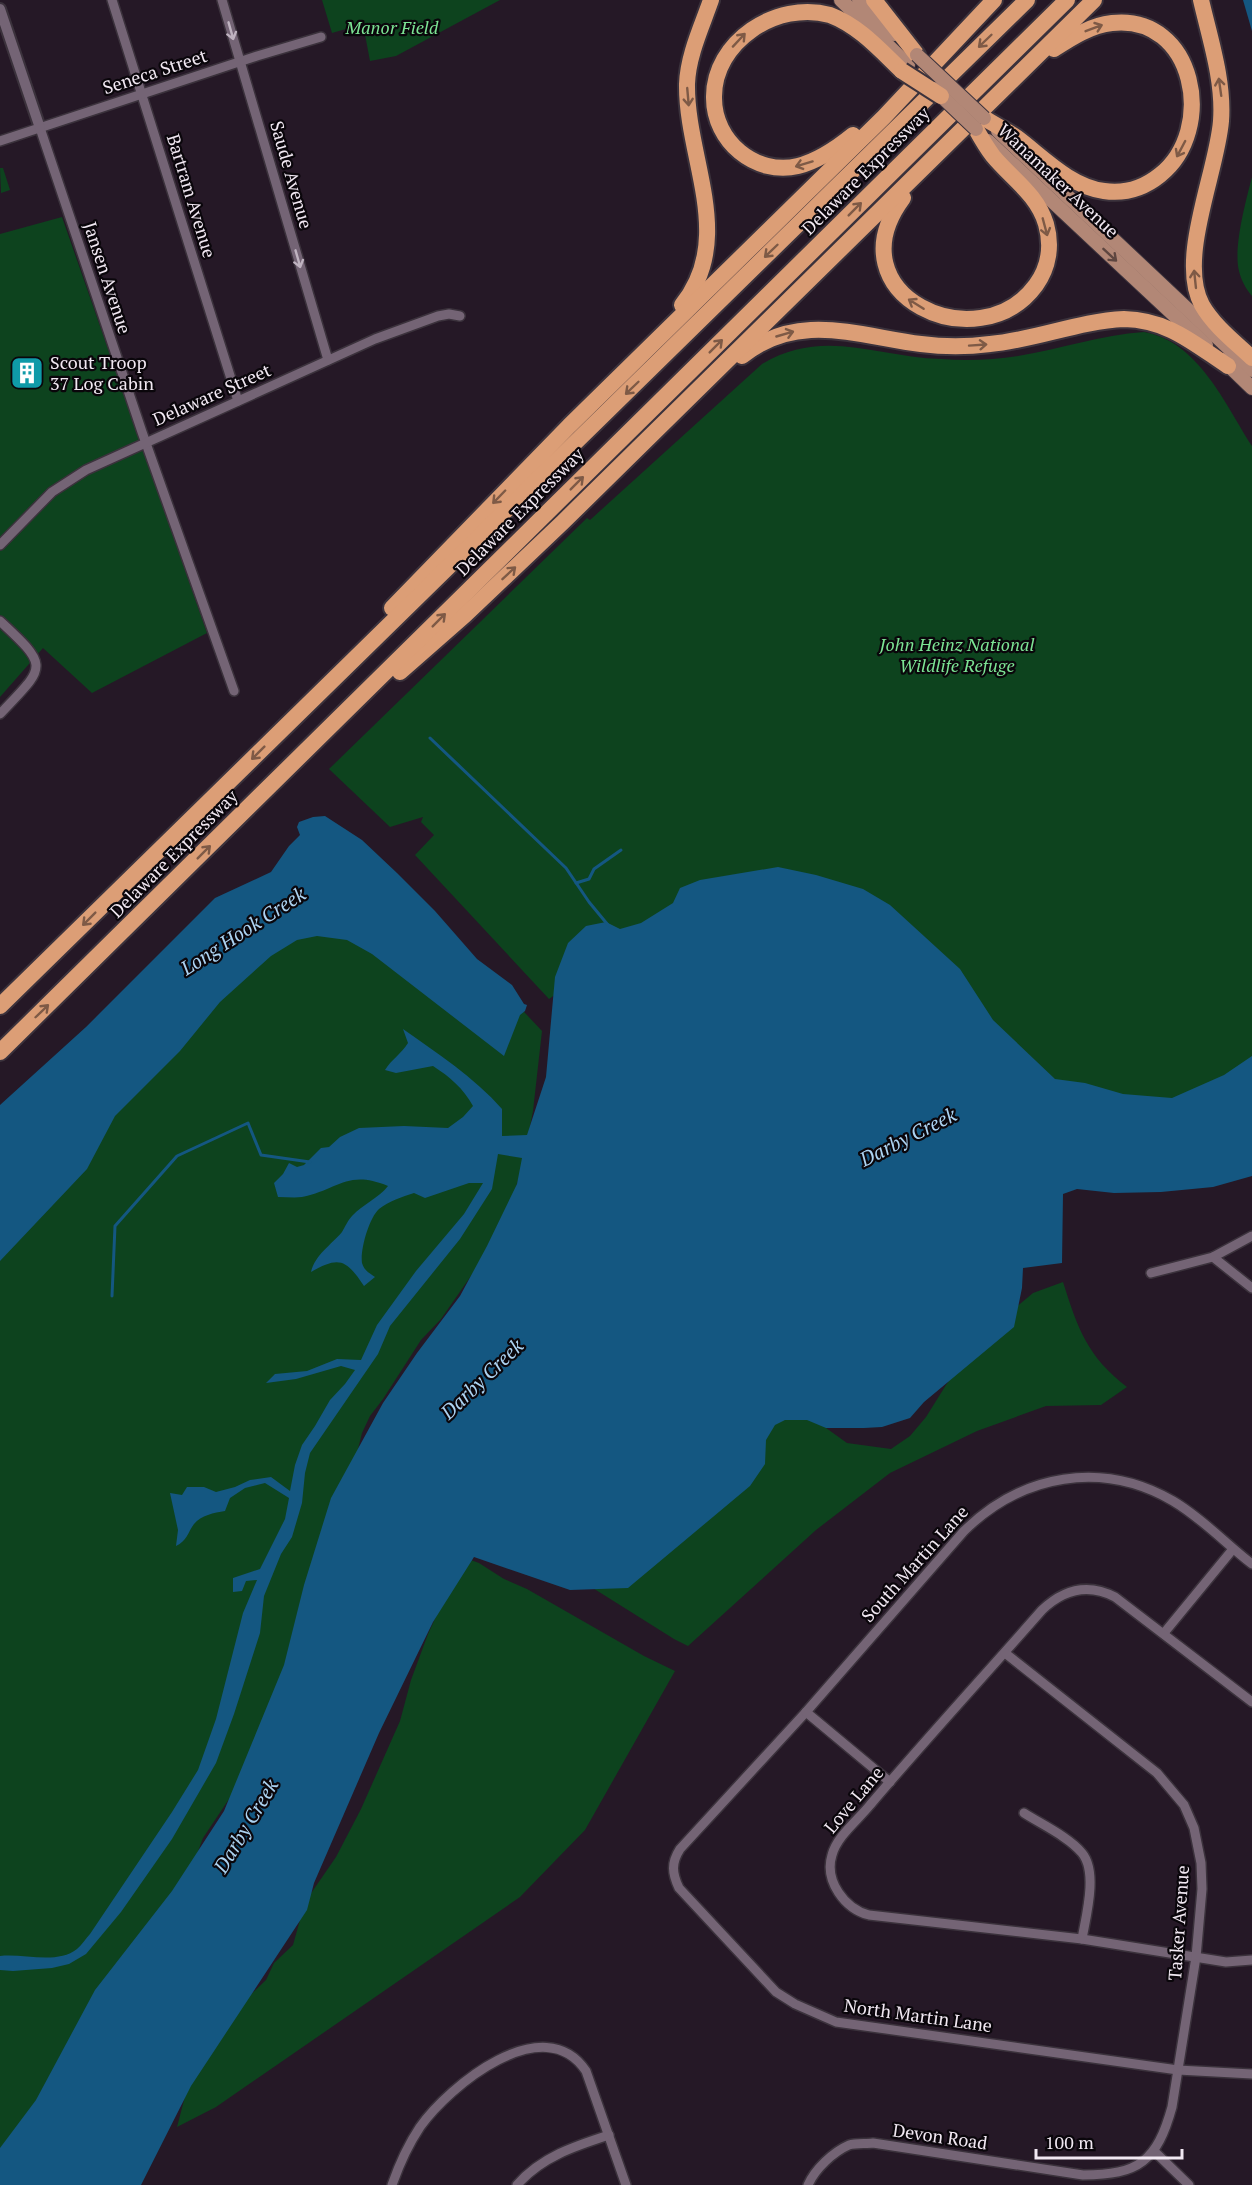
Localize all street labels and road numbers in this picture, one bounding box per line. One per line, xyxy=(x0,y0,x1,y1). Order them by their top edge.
street label: Seneca Street xyxy=(99,43,210,99)
street label: Delaware Expressway xyxy=(796,100,935,239)
street label: Saude Avenue xyxy=(265,118,319,231)
street label: Wanamaker Avenue xyxy=(993,118,1124,243)
street label: Bartram Avenue xyxy=(162,131,222,261)
street label: Jansen Avenue xyxy=(79,219,137,337)
street label: Delaware Street xyxy=(149,357,275,431)
street label: Delaware Expressway xyxy=(450,441,589,580)
street label: Delaware Expressway xyxy=(104,783,243,922)
street label: South Martin Lane xyxy=(855,1500,973,1627)
street label: Love Lane xyxy=(818,1761,888,1838)
street label: Tasker Avenue xyxy=(1162,1864,1194,1981)
street label: North Martin Lane xyxy=(843,1993,994,2037)
street label: Devon Road xyxy=(891,2117,989,2155)

